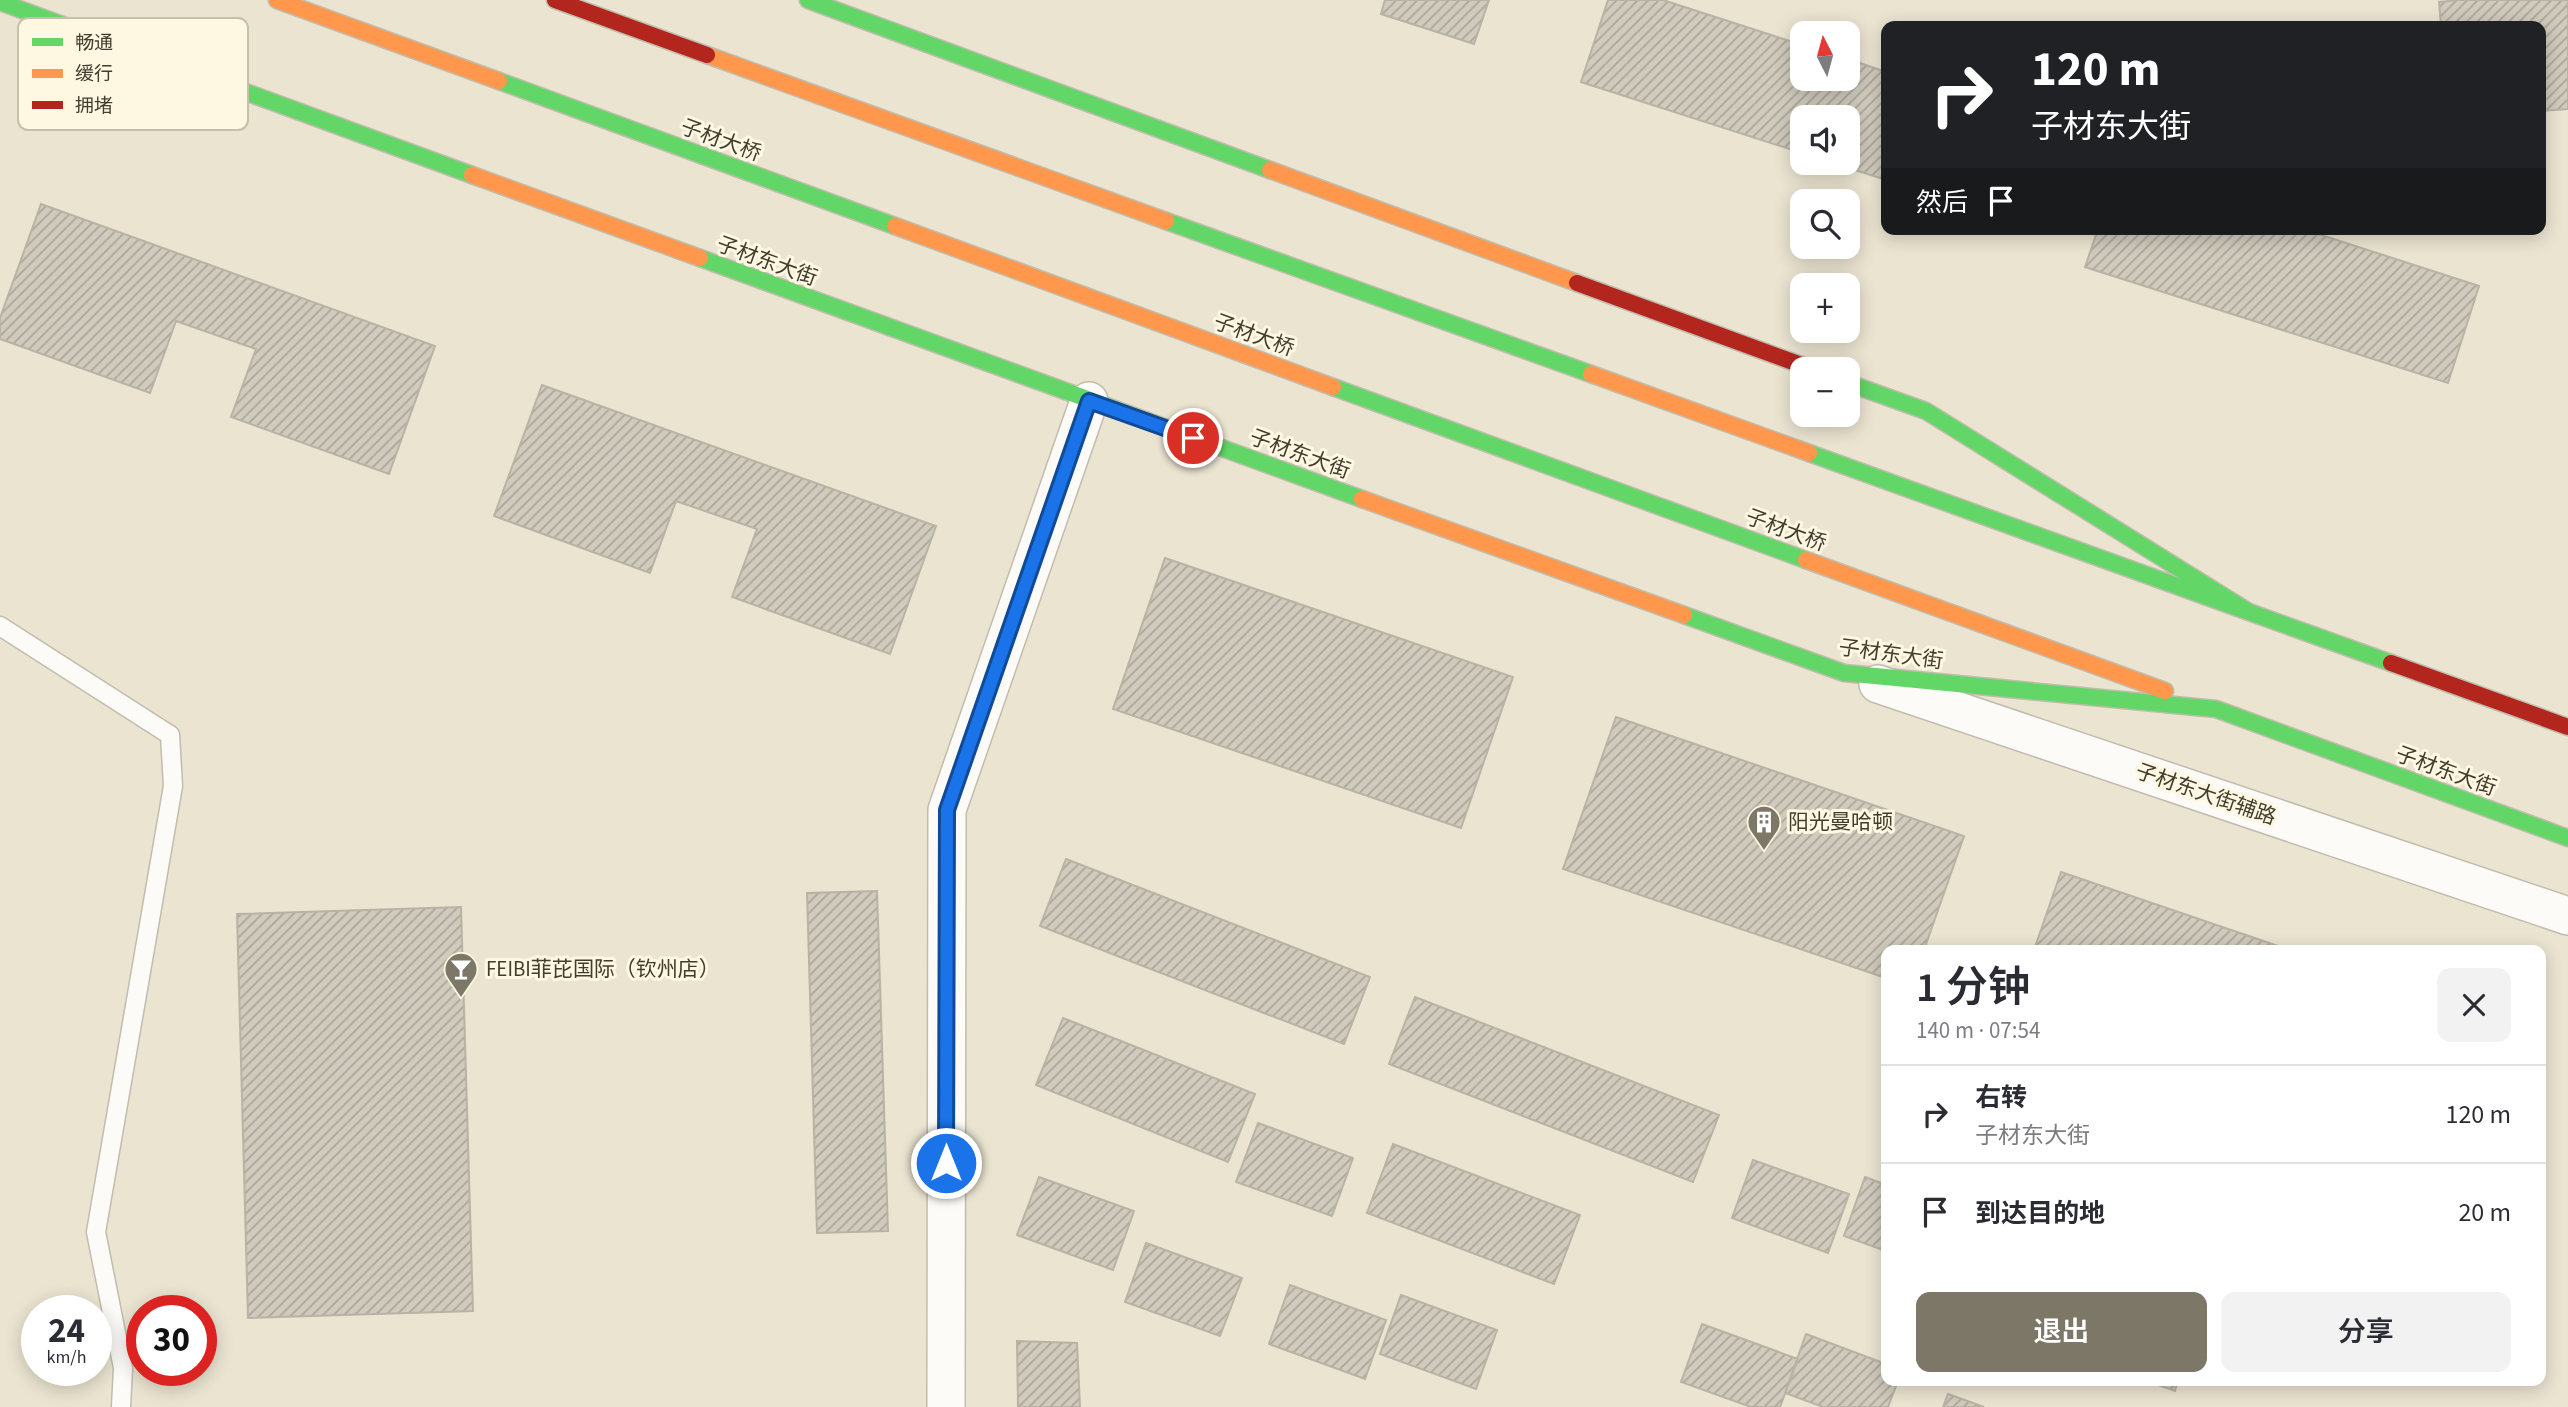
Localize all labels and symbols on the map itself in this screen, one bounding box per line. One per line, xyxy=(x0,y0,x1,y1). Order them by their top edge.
legend xyxy=(18,18,248,130)
north arrow xyxy=(1790,21,1860,91)
text: 畅通 xyxy=(75,30,113,57)
text: 缓行 xyxy=(75,61,113,88)
text: 拥堵 xyxy=(75,93,113,120)
street label: 子材大桥 xyxy=(676,112,766,168)
street label: 子材东大街 xyxy=(713,229,821,293)
street label: 子材大桥 xyxy=(1209,307,1299,363)
pin xyxy=(1163,408,1223,468)
street label: 子材东大街 xyxy=(1246,422,1354,486)
street label: 子材大桥 xyxy=(1741,502,1831,558)
street label: 子材东大街 xyxy=(1837,632,1945,676)
street label: 子材东大街 xyxy=(2392,739,2500,803)
street label: 子材东大街辅路 xyxy=(2132,756,2280,832)
building icon: 阳光曼哈顿 xyxy=(1745,803,1783,852)
place label: 阳光曼哈顿 xyxy=(1788,807,1893,837)
bar icon: FEIBI菲芘国际（钦州店） xyxy=(442,950,480,999)
place label: FEIBI菲芘国际（钦州店） xyxy=(486,954,720,984)
position arrow xyxy=(909,1126,983,1200)
speed limit sign: 30 xyxy=(126,1295,217,1386)

